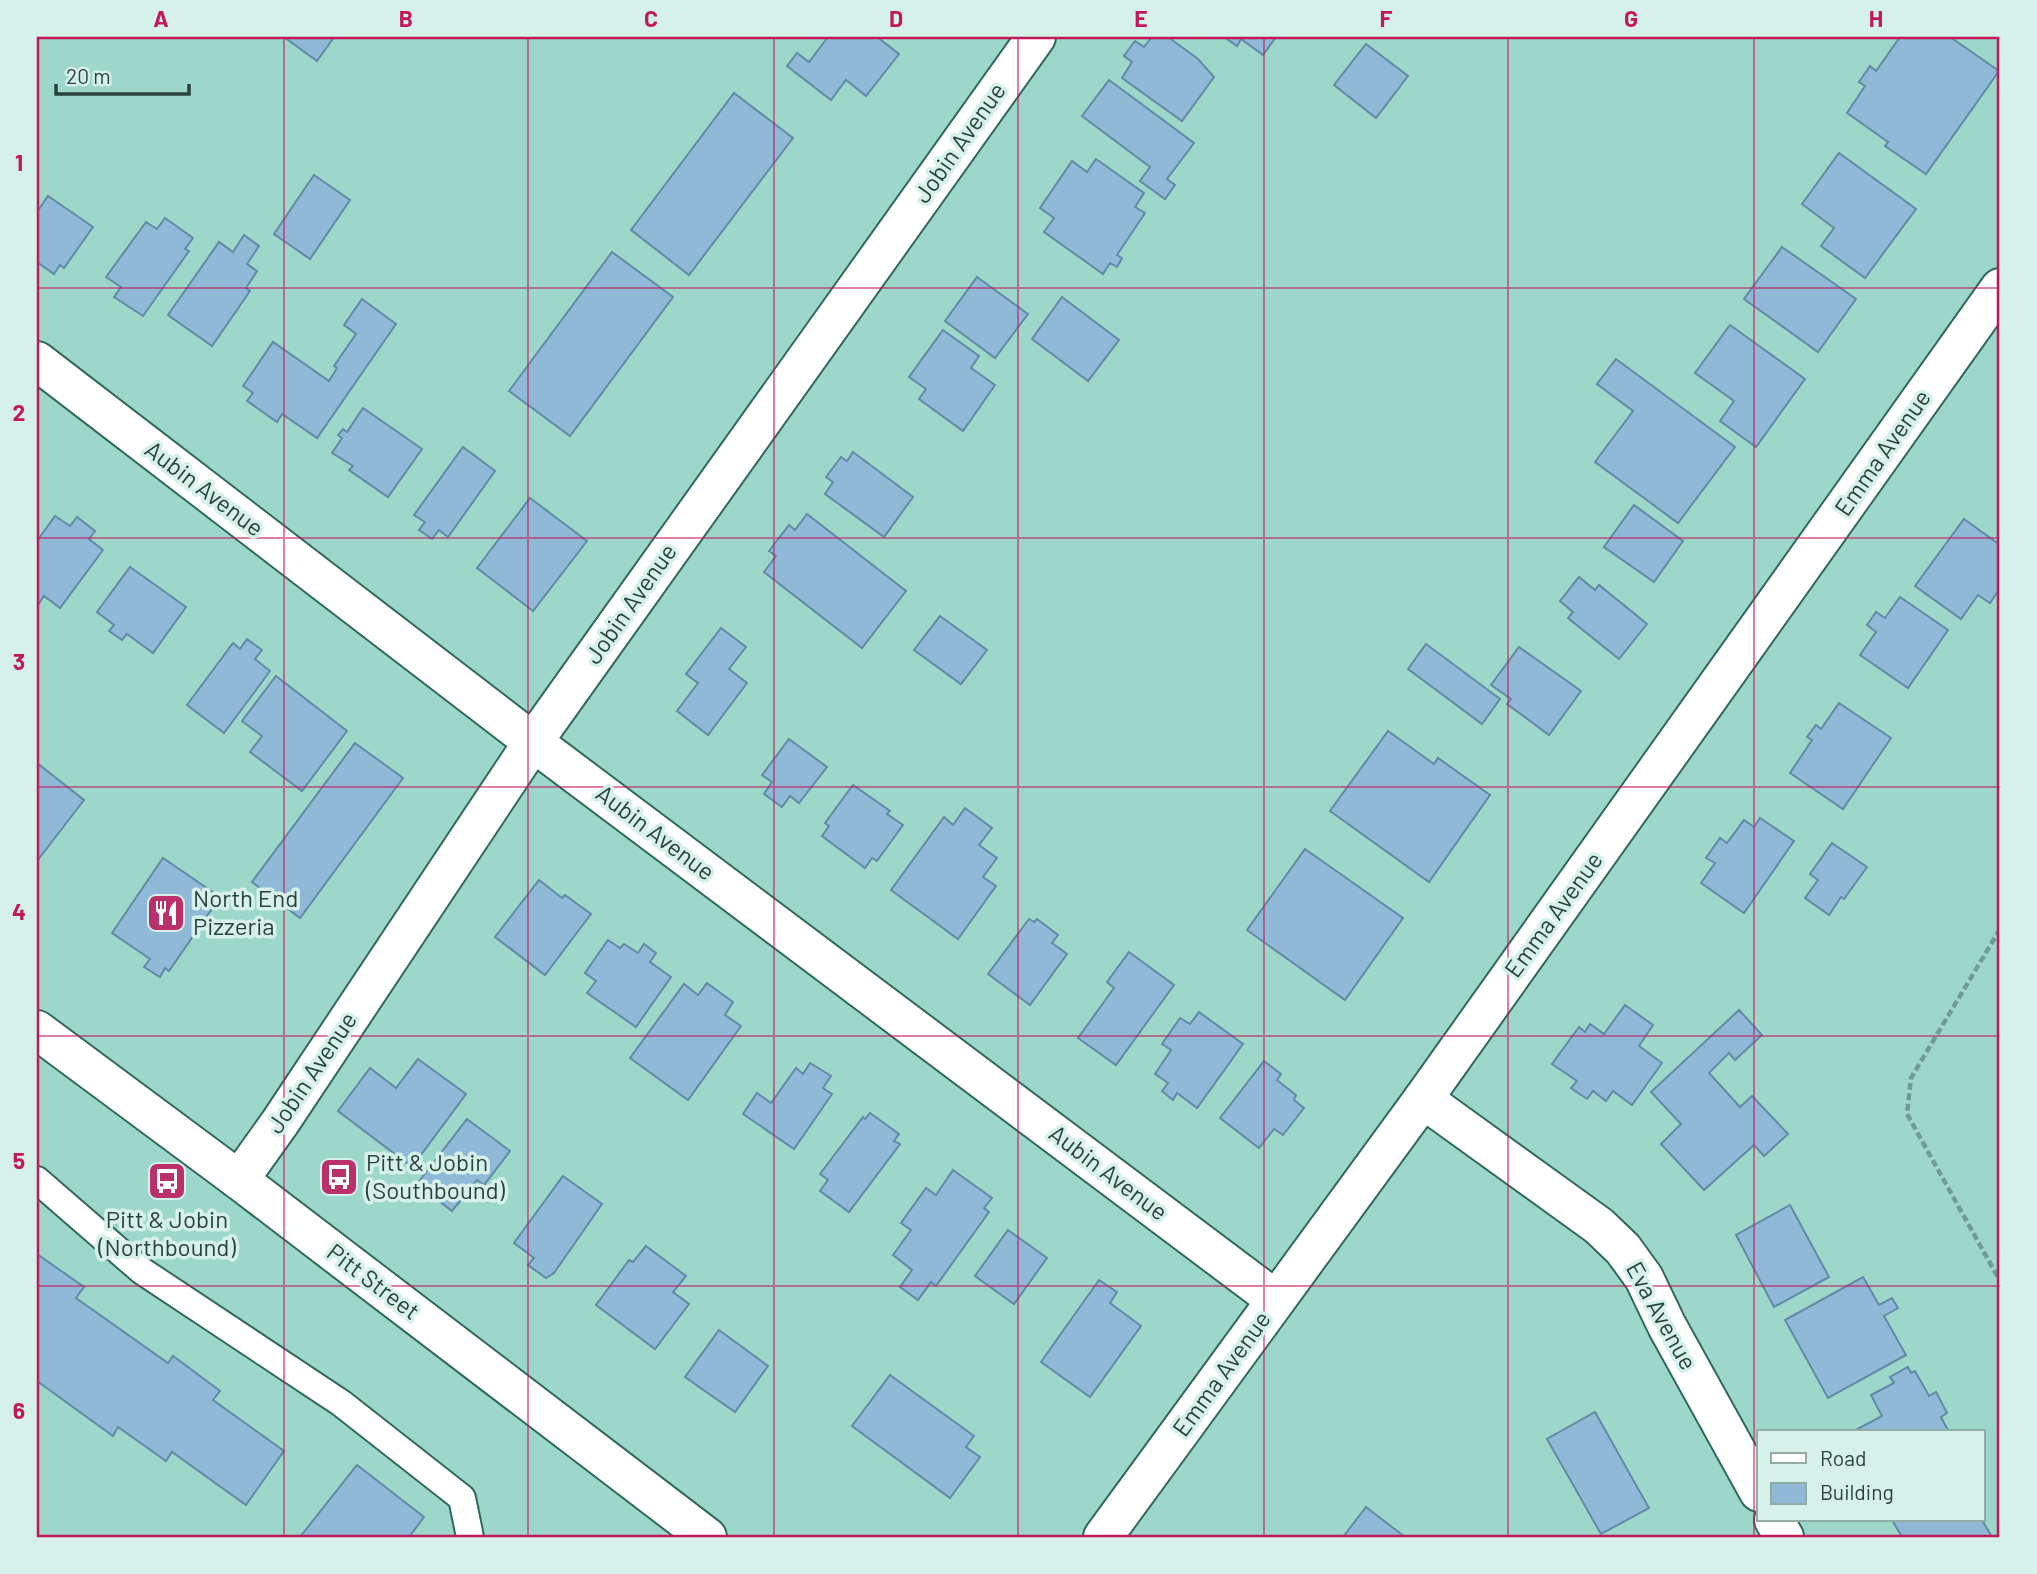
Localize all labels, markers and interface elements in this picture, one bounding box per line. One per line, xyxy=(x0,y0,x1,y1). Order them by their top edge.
text: A xyxy=(153,4,169,32)
text: B xyxy=(399,4,413,32)
text: C xyxy=(644,4,658,32)
text: D xyxy=(889,4,903,32)
text: E xyxy=(1134,4,1148,32)
text: F xyxy=(1380,4,1393,32)
text: G xyxy=(1624,4,1638,32)
text: H xyxy=(1869,4,1883,32)
scale bar xyxy=(56,52,189,96)
text: 20 m xyxy=(66,63,111,88)
street label: Jobin Avenue xyxy=(907,76,1011,208)
text: 1 xyxy=(15,148,23,176)
street label: Emma Avenue xyxy=(1828,383,1936,521)
text: 2 xyxy=(13,398,25,426)
street label: Aubin Avenue xyxy=(140,434,270,542)
street label: Jobin Avenue xyxy=(578,537,682,669)
text: 3 xyxy=(13,647,25,675)
street label: Aubin Avenue xyxy=(591,778,721,886)
street label: Emma Avenue xyxy=(1498,846,1608,982)
place label: North End Pizzeria xyxy=(193,883,298,940)
restaurant icon: North End Pizzeria xyxy=(145,892,187,934)
text: 4 xyxy=(12,897,26,925)
street label: Jobin Avenue xyxy=(260,1006,362,1138)
street label: Aubin Avenue xyxy=(1044,1118,1174,1226)
text: 5 xyxy=(13,1146,25,1174)
place label: Pitt & Jobin (Southbound) xyxy=(365,1147,506,1204)
bus stop icon: Pitt & Jobin (Southbound) xyxy=(318,1156,360,1198)
bus stop icon: Pitt & Jobin (Northbound) xyxy=(146,1160,188,1202)
place label: Pitt & Jobin (Northbound) xyxy=(97,1204,236,1261)
street label: Pitt Street xyxy=(322,1237,426,1325)
street label: Eva Avenue xyxy=(1621,1256,1704,1374)
street label: Emma Avenue xyxy=(1166,1305,1276,1441)
text: 6 xyxy=(13,1396,25,1424)
legend xyxy=(1757,1430,1984,1522)
text: Road xyxy=(1820,1445,1866,1470)
text: Building xyxy=(1820,1479,1894,1504)

